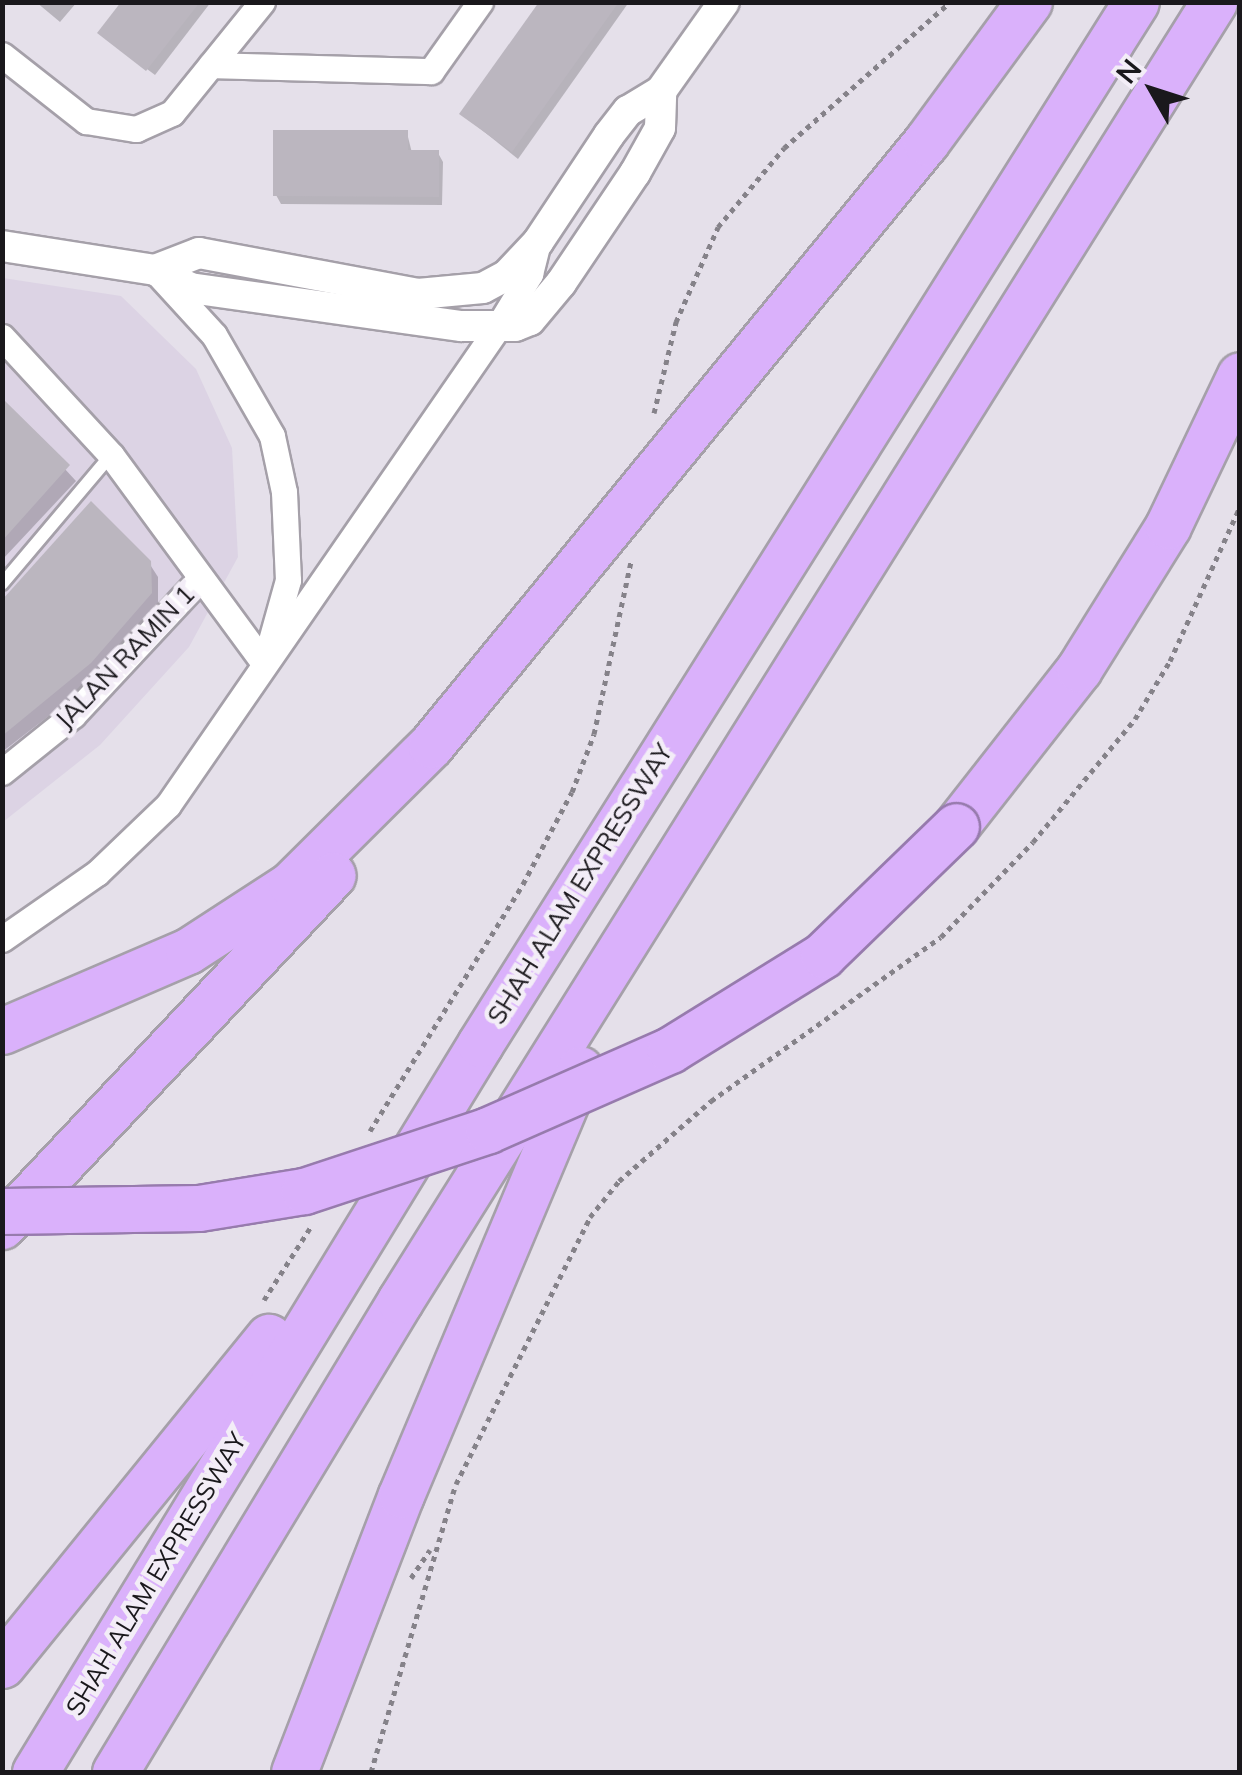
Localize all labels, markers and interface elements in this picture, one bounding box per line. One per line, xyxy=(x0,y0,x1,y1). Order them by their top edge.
north arrow xyxy=(1102,40,1202,140)
text: N xyxy=(1108,52,1149,90)
street label: JALAN RAMIN 1 xyxy=(49,579,201,735)
street label: SHAH ALAM EXPRESSWAY xyxy=(481,738,679,1030)
street label: SHAH ALAM EXPRESSWAY xyxy=(60,1427,252,1721)

